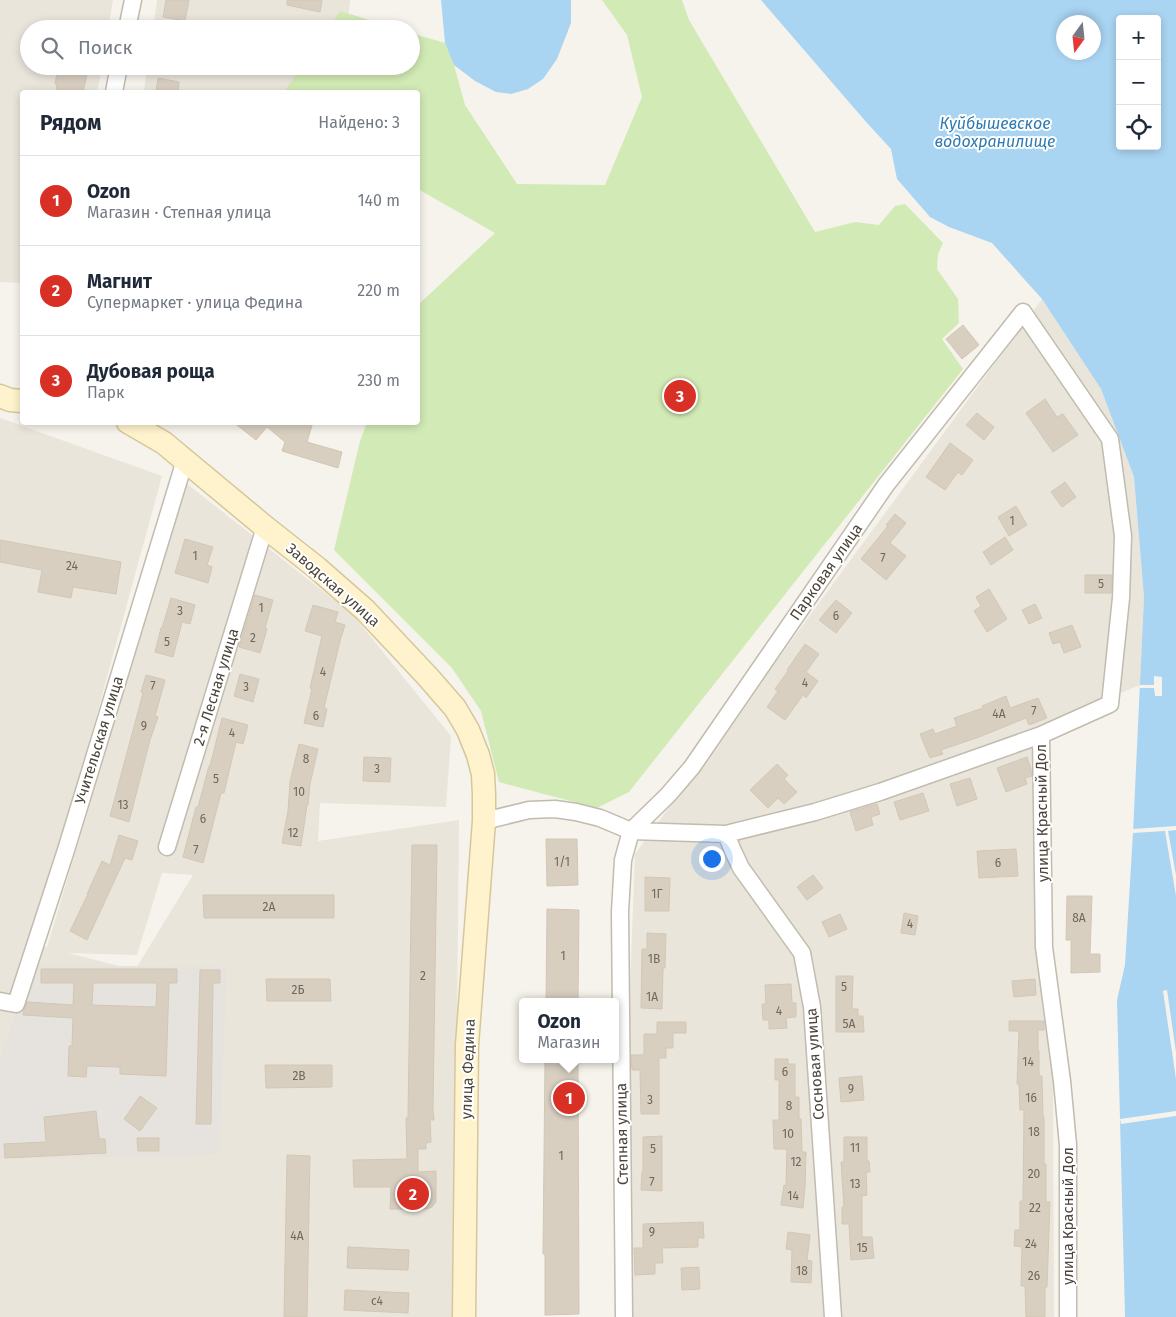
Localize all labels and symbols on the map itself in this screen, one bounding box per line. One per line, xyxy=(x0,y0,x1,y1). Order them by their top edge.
north arrow xyxy=(1056,15,1101,60)
water label: Куйбышевское водохранилище xyxy=(935,114,1055,151)
pin: 3 xyxy=(664,377,696,415)
house number: 1 xyxy=(1009,514,1015,528)
street label: Парковая улица xyxy=(786,520,866,624)
street label: Заводская улица xyxy=(282,539,384,631)
house number: 1 xyxy=(192,549,198,563)
house number: 7 xyxy=(880,551,886,565)
house number: 24 xyxy=(66,559,79,573)
house number: 5 xyxy=(1098,577,1104,591)
house number: 1 xyxy=(258,601,264,615)
house number: 3 xyxy=(177,604,183,618)
house number: 6 xyxy=(833,609,839,623)
street label: 2-я Лесная улица xyxy=(190,626,242,748)
house number: 2 xyxy=(250,631,256,645)
house number: 5 xyxy=(164,635,170,649)
house number: 4 xyxy=(320,665,327,679)
street label: Учительская улица xyxy=(71,674,127,806)
house number: 4 xyxy=(802,676,809,690)
house number: 7 xyxy=(150,679,156,693)
house number: 3 xyxy=(243,680,249,694)
house number: 7 xyxy=(1031,704,1037,718)
house number: 4А xyxy=(992,707,1006,721)
house number: 6 xyxy=(313,709,319,723)
house number: 9 xyxy=(141,719,147,733)
house number: 4 xyxy=(229,726,236,740)
street label: улица Красный Дол xyxy=(1032,744,1052,882)
house number: 8 xyxy=(303,752,310,766)
house number: 3 xyxy=(374,762,380,776)
house number: 5 xyxy=(213,772,219,786)
house number: 10 xyxy=(293,785,305,799)
house number: 13 xyxy=(117,798,129,812)
house number: 6 xyxy=(200,812,206,826)
house number: 12 xyxy=(287,826,299,840)
house number: 7 xyxy=(193,843,199,857)
your location xyxy=(699,846,725,872)
house number: 1/1 xyxy=(554,855,570,869)
house number: 6 xyxy=(995,856,1001,870)
house number: 1Г xyxy=(651,887,663,901)
house number: 2А xyxy=(263,900,276,914)
house number: 8А xyxy=(1072,911,1086,925)
house number: 4 xyxy=(907,917,914,931)
house number: 1 xyxy=(560,949,566,963)
house number: 1В xyxy=(648,952,660,966)
house number: 2 xyxy=(420,969,426,983)
house number: 5 xyxy=(841,980,847,994)
house number: 2Б xyxy=(292,983,304,997)
house number: 1А xyxy=(646,990,658,1004)
house number: 4 xyxy=(776,1004,783,1018)
street label: Сосновая улица xyxy=(802,1007,828,1121)
house number: 5А xyxy=(843,1017,856,1031)
street label: улица Федина xyxy=(457,1018,479,1120)
house number: 14 xyxy=(1022,1055,1034,1069)
house number: 6 xyxy=(782,1065,788,1079)
house number: 2В xyxy=(292,1069,306,1083)
pin: 1 xyxy=(553,1079,585,1117)
house number: 9 xyxy=(848,1082,854,1096)
street label: Степная улица xyxy=(612,1083,632,1185)
house number: 16 xyxy=(1025,1091,1037,1105)
house number: 3 xyxy=(647,1093,653,1107)
house number: 8 xyxy=(786,1099,793,1113)
house number: 18 xyxy=(1028,1125,1040,1139)
house number: 10 xyxy=(782,1127,794,1141)
house number: 11 xyxy=(850,1141,860,1155)
house number: 5 xyxy=(650,1142,656,1156)
street label: улица Красный Дол xyxy=(1059,1147,1077,1285)
house number: 1 xyxy=(558,1149,564,1163)
house number: 12 xyxy=(790,1155,802,1169)
house number: 20 xyxy=(1028,1167,1041,1181)
pin: 2 xyxy=(397,1175,429,1213)
house number: 7 xyxy=(649,1175,655,1189)
house number: 13 xyxy=(849,1177,861,1191)
house number: 14 xyxy=(787,1189,799,1203)
house number: 22 xyxy=(1029,1201,1041,1215)
house number: 9 xyxy=(649,1225,655,1239)
house number: 4А xyxy=(290,1229,304,1243)
house number: 24 xyxy=(1025,1237,1038,1251)
house number: 15 xyxy=(856,1241,868,1255)
house number: 18 xyxy=(796,1264,808,1278)
house number: 26 xyxy=(1028,1269,1040,1283)
house number: с4 xyxy=(371,1294,383,1308)

